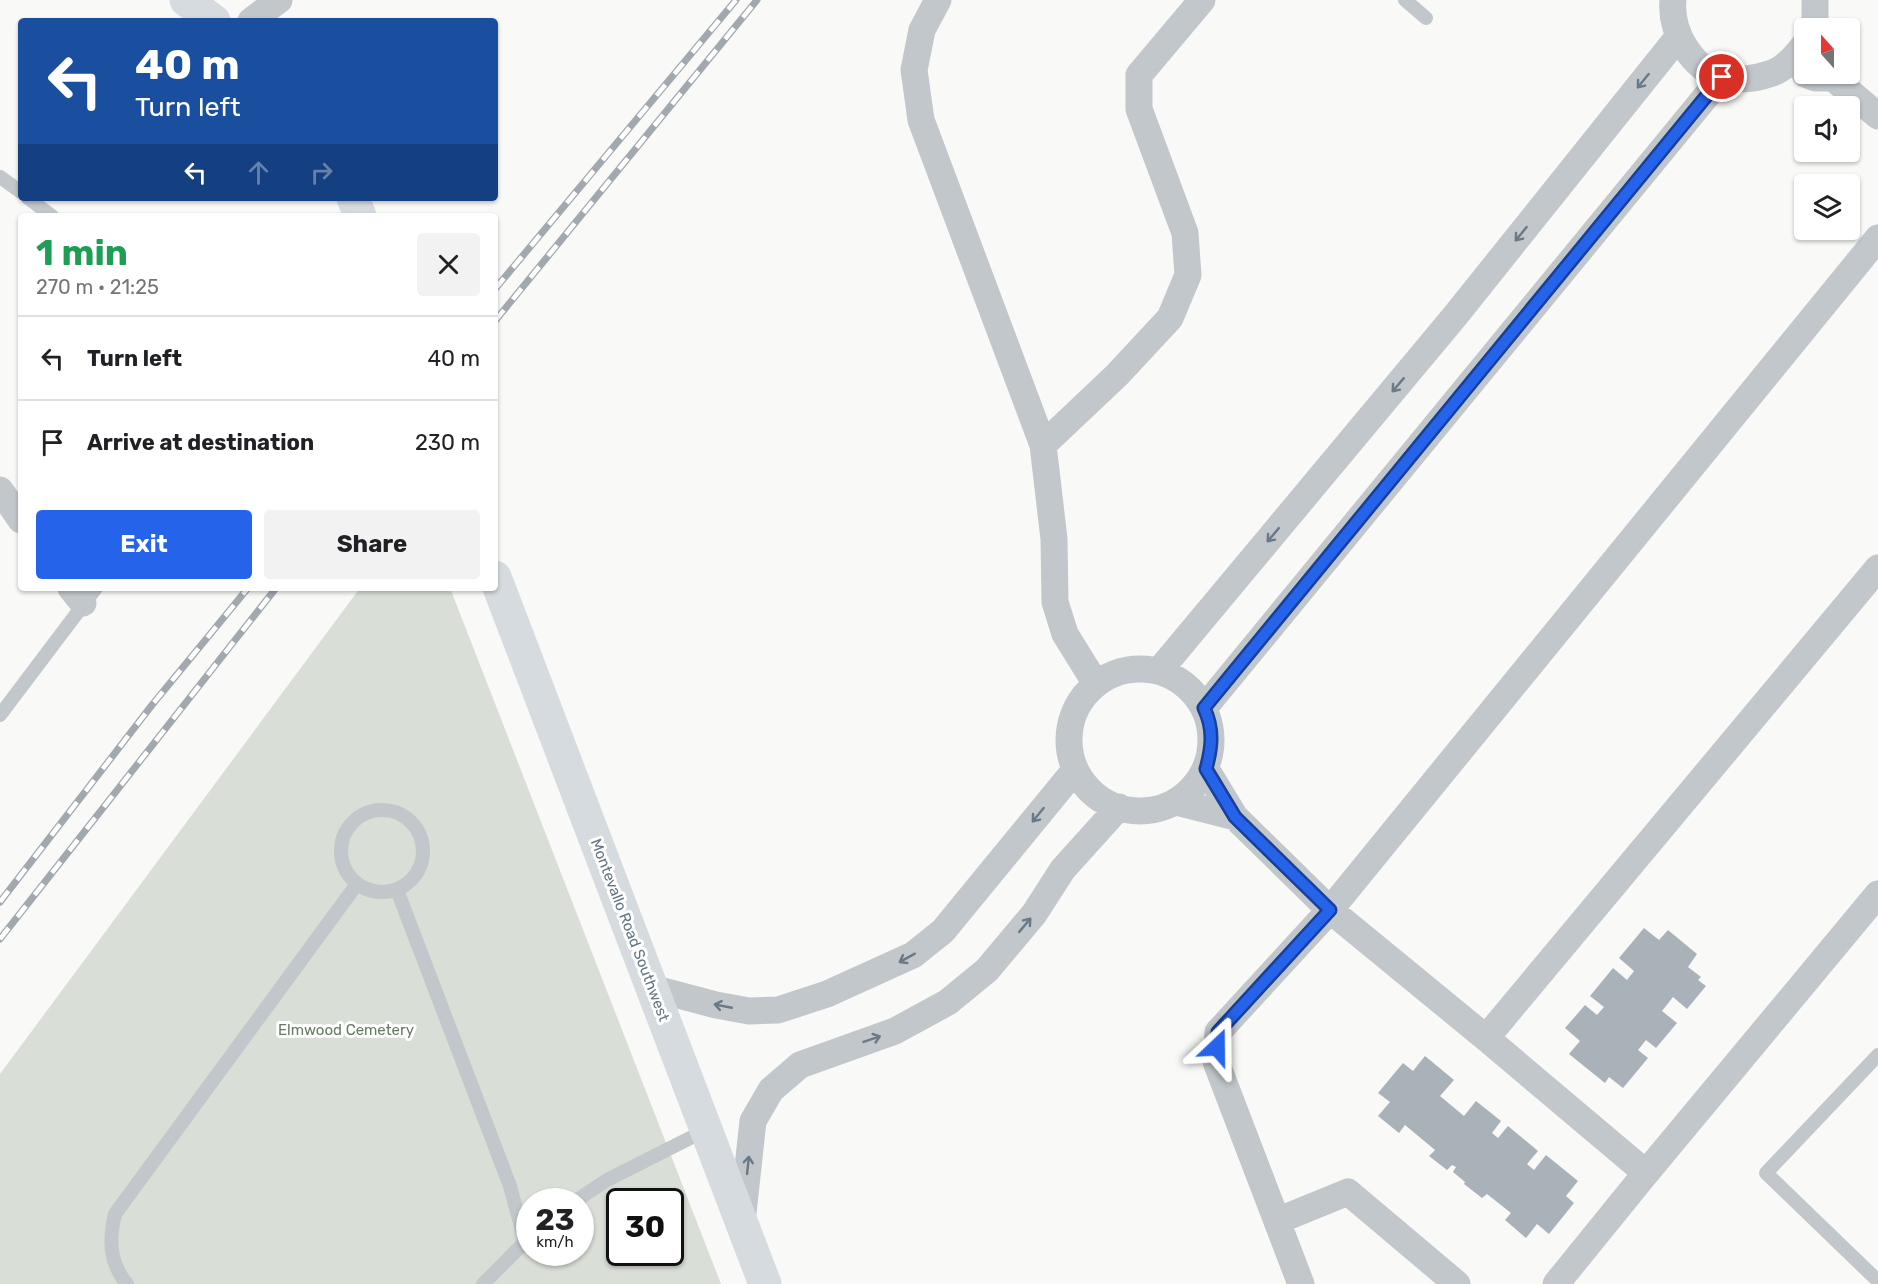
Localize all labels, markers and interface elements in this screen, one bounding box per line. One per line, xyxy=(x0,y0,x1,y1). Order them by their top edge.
north arrow xyxy=(1794,18,1860,84)
map controls xyxy=(1794,18,1860,240)
text: 40 m xyxy=(135,40,240,90)
icon: left xyxy=(36,42,114,120)
pin xyxy=(1696,51,1747,102)
icon: arrive xyxy=(1705,60,1738,93)
one-way arrow xyxy=(1636,73,1649,89)
text: Turn left xyxy=(135,91,240,123)
button: sound xyxy=(1794,96,1860,162)
icon: left xyxy=(179,156,212,189)
icon: ahead xyxy=(242,156,275,189)
icon: right xyxy=(305,156,338,189)
button: layers xyxy=(1794,174,1860,240)
one-way arrow xyxy=(1514,226,1527,242)
text: 1 min xyxy=(36,231,128,274)
button: close xyxy=(417,233,480,296)
text: 270 m · 21:25 xyxy=(36,275,159,299)
icon: left xyxy=(36,342,69,375)
text: Turn left xyxy=(87,345,182,372)
text: 40 m xyxy=(427,345,480,372)
one-way arrow xyxy=(1391,377,1404,393)
icon: arrive xyxy=(36,426,69,459)
text: Arrive at destination xyxy=(87,429,314,456)
text: 230 m xyxy=(415,429,480,456)
button: Exit xyxy=(36,510,252,579)
button: Share xyxy=(264,510,480,579)
one-way arrow xyxy=(1266,527,1279,543)
one-way arrow xyxy=(1031,807,1045,822)
street label: Montevallo Road Southwest xyxy=(587,836,673,1024)
one-way arrow xyxy=(1019,917,1032,933)
one-way arrow xyxy=(898,953,916,964)
one-way arrow xyxy=(713,1000,733,1011)
position arrow xyxy=(1185,1015,1249,1079)
park label: Elmwood Cemetery xyxy=(278,1021,414,1039)
one-way arrow xyxy=(862,1033,881,1044)
one-way arrow xyxy=(743,1156,754,1176)
speed limit sign: 30 xyxy=(606,1188,684,1266)
text: 23 xyxy=(535,1202,575,1238)
text: km/h xyxy=(536,1233,574,1251)

